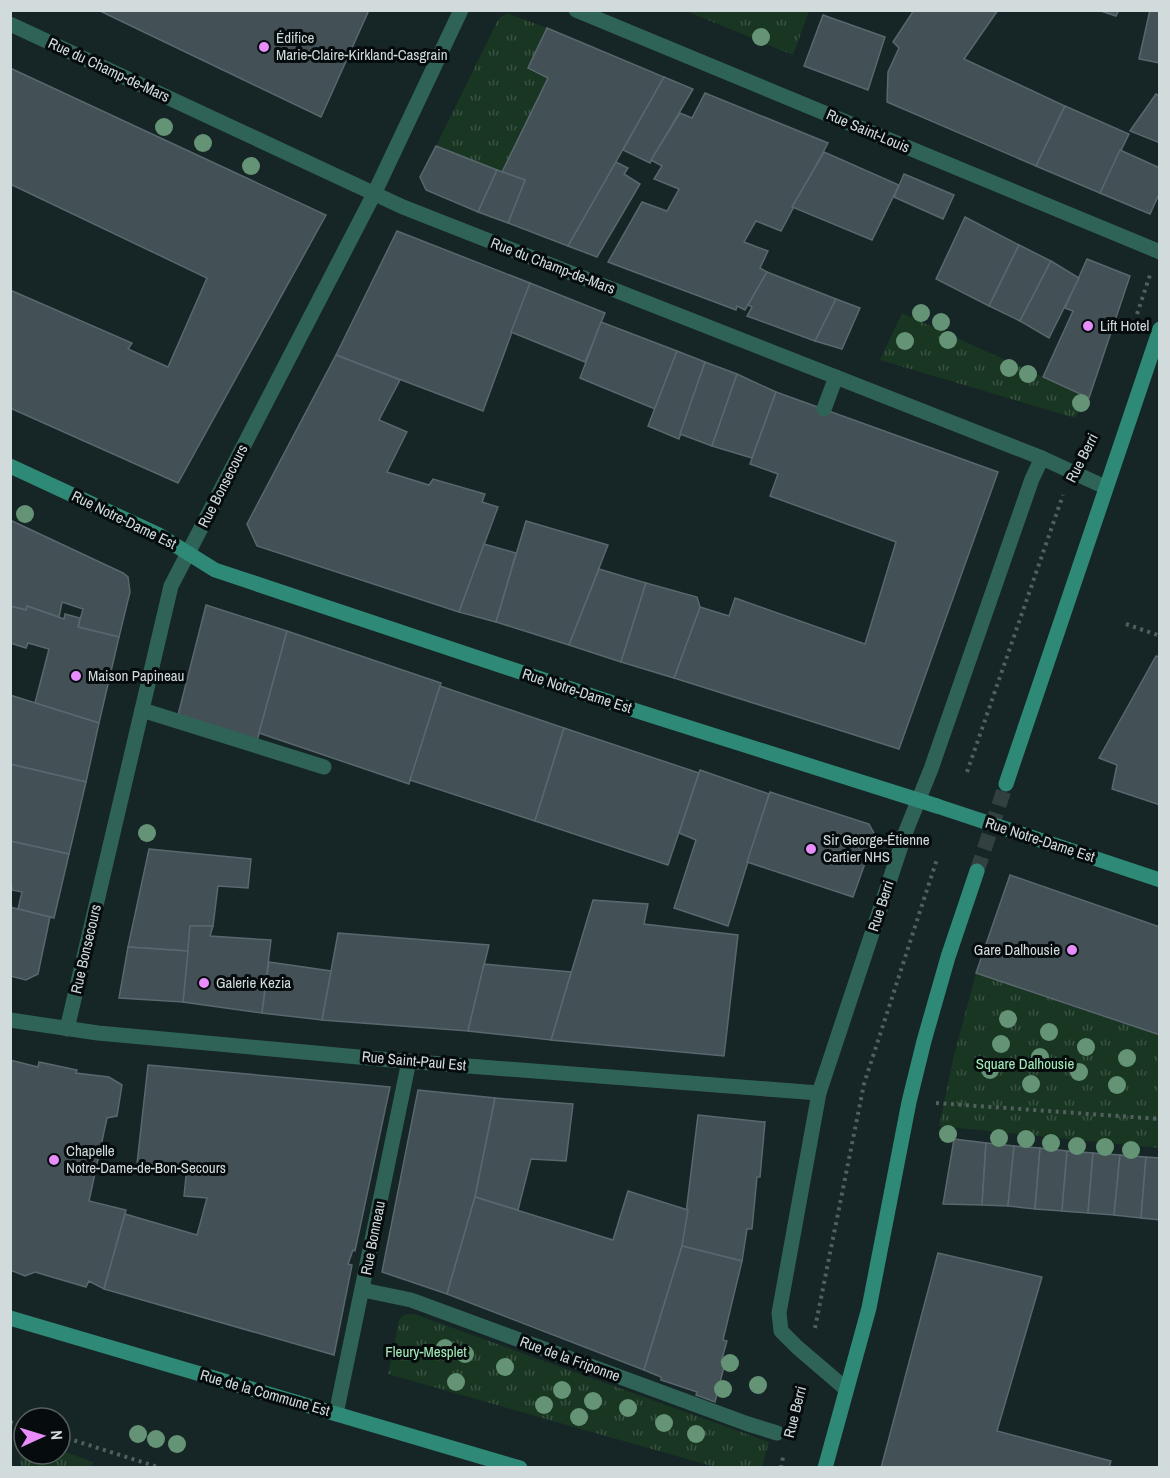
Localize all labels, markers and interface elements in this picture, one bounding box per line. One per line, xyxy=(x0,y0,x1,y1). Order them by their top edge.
place label: Édifice Marie-Claire-Kirkland-Casgrain xyxy=(276,27,448,65)
street label: Rue du Champ-de-Mars xyxy=(45,32,173,107)
marker: Édifice Marie-Claire-Kirkland-Casgrain xyxy=(257,40,271,54)
street label: Rue Saint-Louis xyxy=(823,104,913,158)
street label: Rue du Champ-de-Mars xyxy=(488,232,619,299)
place label: Lift Hotel xyxy=(1100,315,1149,336)
marker: Lift Hotel xyxy=(1081,319,1095,333)
street label: Rue Berri xyxy=(1060,430,1103,486)
street label: Rue Bonsecours xyxy=(193,440,253,531)
street label: Rue Notre-Dame Est xyxy=(68,485,181,554)
street label: Rue Notre-Dame Est xyxy=(520,663,635,718)
place label: Maison Papineau xyxy=(88,665,184,686)
marker: Maison Papineau xyxy=(69,669,83,683)
street label: Rue Notre-Dame Est xyxy=(983,812,1098,867)
place label: Sir George-Étienne Cartier NHS xyxy=(823,829,930,867)
marker: Sir George-Étienne Cartier NHS xyxy=(804,842,818,856)
street label: Rue Berri xyxy=(862,878,899,934)
street label: Rue Bonsecours xyxy=(65,902,106,996)
place label: Gare Dalhousie xyxy=(974,939,1060,960)
marker: Gare Dalhousie xyxy=(1065,943,1079,957)
place label: Galerie Kezia xyxy=(216,972,291,993)
marker: Galerie Kezia xyxy=(197,976,211,990)
street label: Rue Saint-Paul Est xyxy=(361,1045,468,1076)
park label: Square Dalhousie xyxy=(976,1053,1074,1074)
place label: Chapelle Notre-Dame-de-Bon-Secours xyxy=(66,1140,226,1178)
marker: Chapelle Notre-Dame-de-Bon-Secours xyxy=(47,1153,61,1167)
street label: Rue Bonneau xyxy=(355,1199,390,1277)
street label: Rue de la Friponne xyxy=(517,1331,623,1386)
park label: Fleury-Mesplet xyxy=(385,1341,467,1362)
street label: Rue de la Commune Est xyxy=(198,1364,333,1421)
street label: Rue Berri xyxy=(778,1384,811,1440)
north arrow xyxy=(12,1406,72,1466)
text: N xyxy=(46,1429,68,1440)

